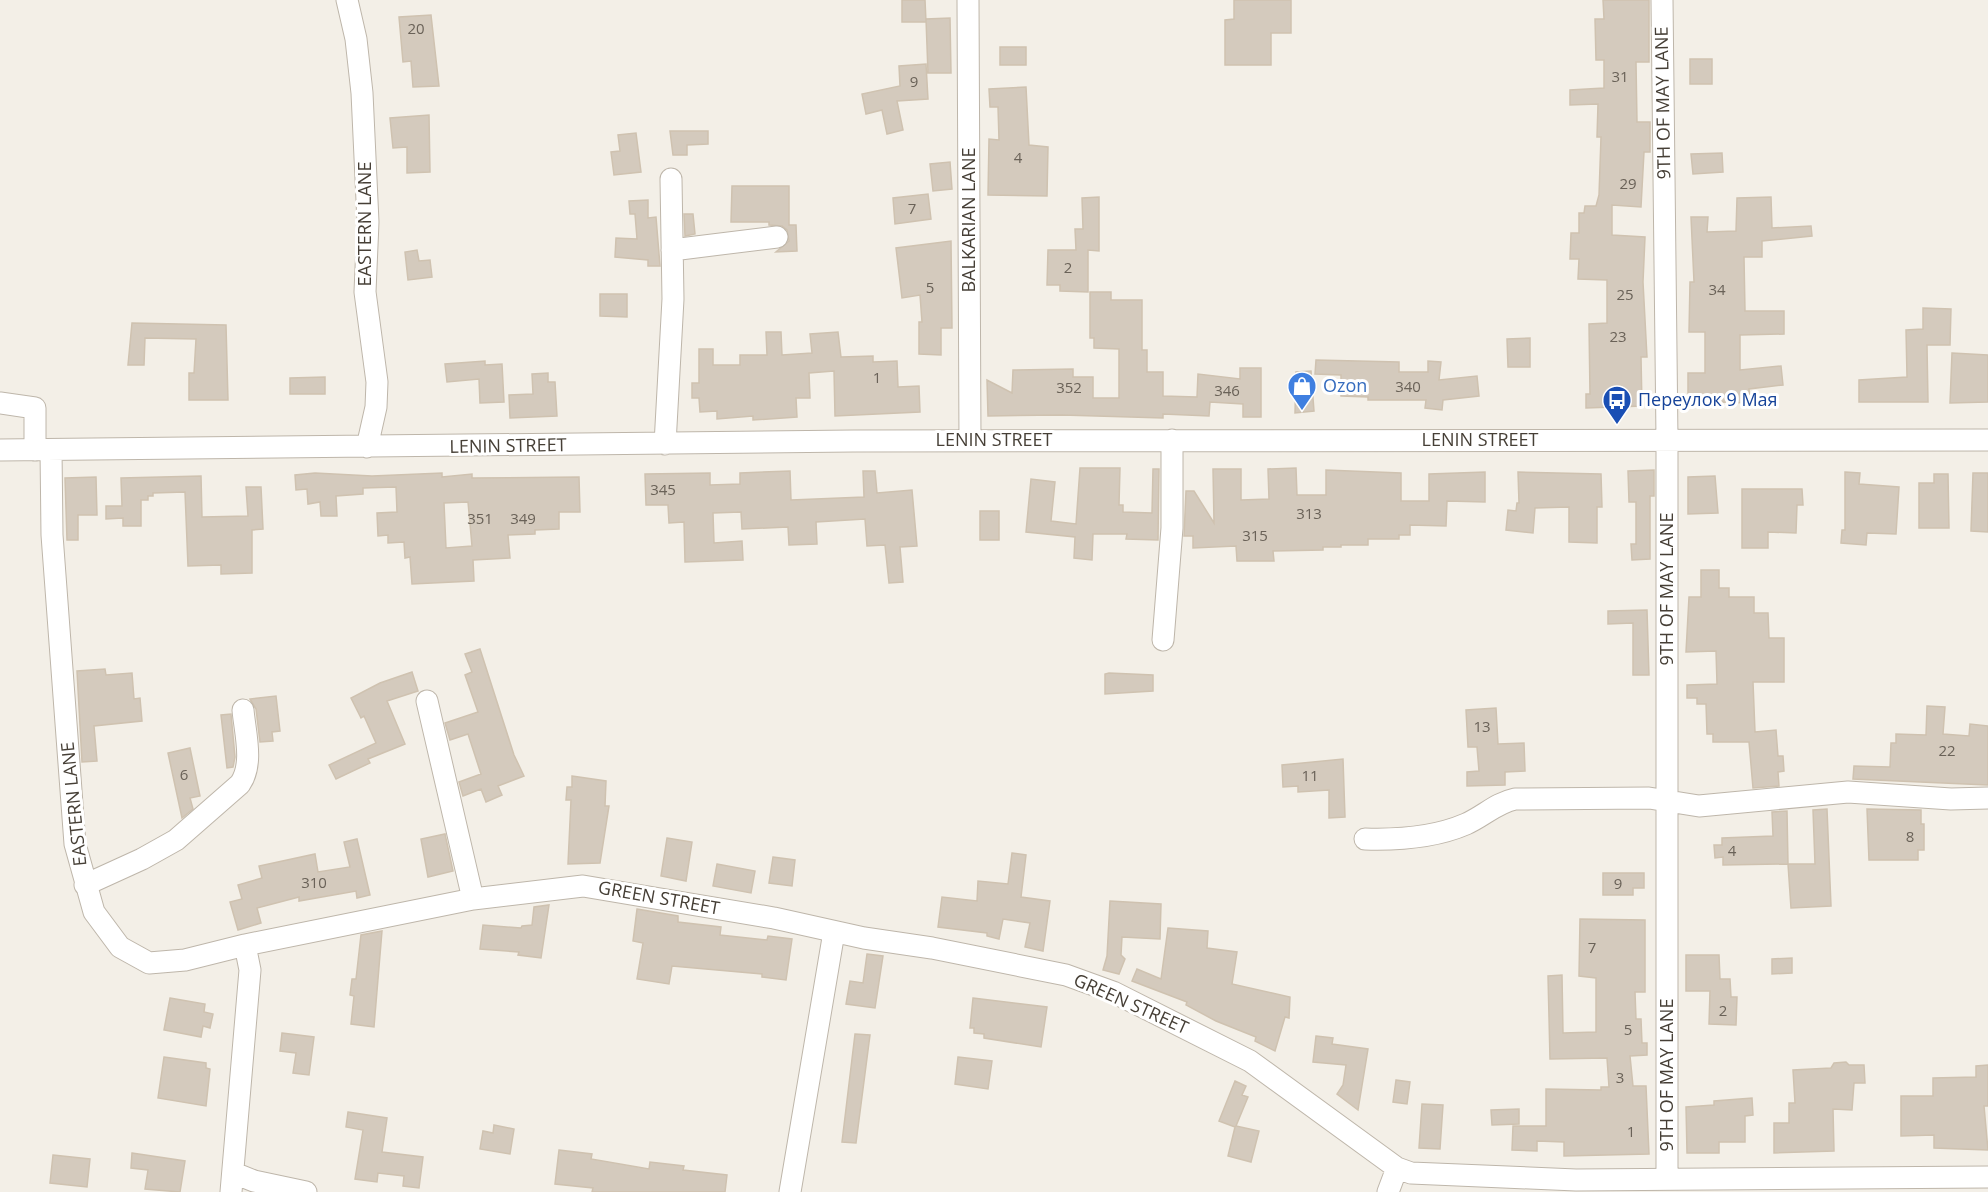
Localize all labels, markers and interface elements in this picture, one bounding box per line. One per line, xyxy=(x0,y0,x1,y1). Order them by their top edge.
house number: 20 xyxy=(407,18,425,38)
street label: 9TH OF MAY LANE xyxy=(1649,26,1675,180)
house number: 31 xyxy=(1611,66,1629,86)
house number: 9 xyxy=(910,71,918,91)
house number: 4 xyxy=(1014,147,1023,167)
street label: BALKARIAN LANE xyxy=(956,148,980,292)
street label: EASTERN LANE xyxy=(352,162,376,286)
house number: 29 xyxy=(1619,173,1637,193)
house number: 7 xyxy=(908,198,916,218)
house number: 2 xyxy=(1064,257,1072,277)
house number: 5 xyxy=(926,277,934,297)
house number: 34 xyxy=(1708,279,1726,299)
house number: 25 xyxy=(1616,284,1634,304)
house number: 23 xyxy=(1609,326,1627,346)
house number: 1 xyxy=(873,367,881,387)
shop icon: Ozon xyxy=(1286,370,1318,412)
place label: Ozon xyxy=(1323,373,1367,397)
house number: 340 xyxy=(1395,376,1421,396)
house number: 352 xyxy=(1056,377,1082,397)
house number: 346 xyxy=(1214,380,1240,400)
bus stop icon: Переулок 9 Мая xyxy=(1601,384,1633,426)
place label: Переулок 9 Мая xyxy=(1638,387,1778,411)
street label: LENIN STREET xyxy=(935,427,1053,451)
street label: LENIN STREET xyxy=(1421,427,1539,451)
street label: LENIN STREET xyxy=(449,432,567,458)
house number: 345 xyxy=(650,479,676,499)
house number: 313 xyxy=(1296,503,1322,523)
house number: 351 xyxy=(467,508,493,528)
house number: 349 xyxy=(510,508,536,528)
street label: 9TH OF MAY LANE xyxy=(1654,513,1678,665)
house number: 315 xyxy=(1242,525,1268,545)
house number: 13 xyxy=(1473,716,1491,736)
house number: 22 xyxy=(1938,740,1956,760)
street label: EASTERN LANE xyxy=(55,741,91,867)
house number: 6 xyxy=(180,764,188,784)
house number: 11 xyxy=(1301,765,1319,785)
house number: 8 xyxy=(1906,826,1914,846)
house number: 4 xyxy=(1728,840,1737,860)
house number: 310 xyxy=(301,872,327,892)
house number: 9 xyxy=(1614,873,1622,893)
street label: GREEN STREET xyxy=(596,874,722,920)
house number: 7 xyxy=(1588,937,1596,957)
street label: GREEN STREET xyxy=(1070,967,1193,1039)
street label: 9TH OF MAY LANE xyxy=(1654,999,1678,1151)
house number: 2 xyxy=(1719,1000,1727,1020)
house number: 5 xyxy=(1624,1019,1632,1039)
house number: 3 xyxy=(1616,1067,1624,1087)
house number: 1 xyxy=(1627,1121,1635,1141)

